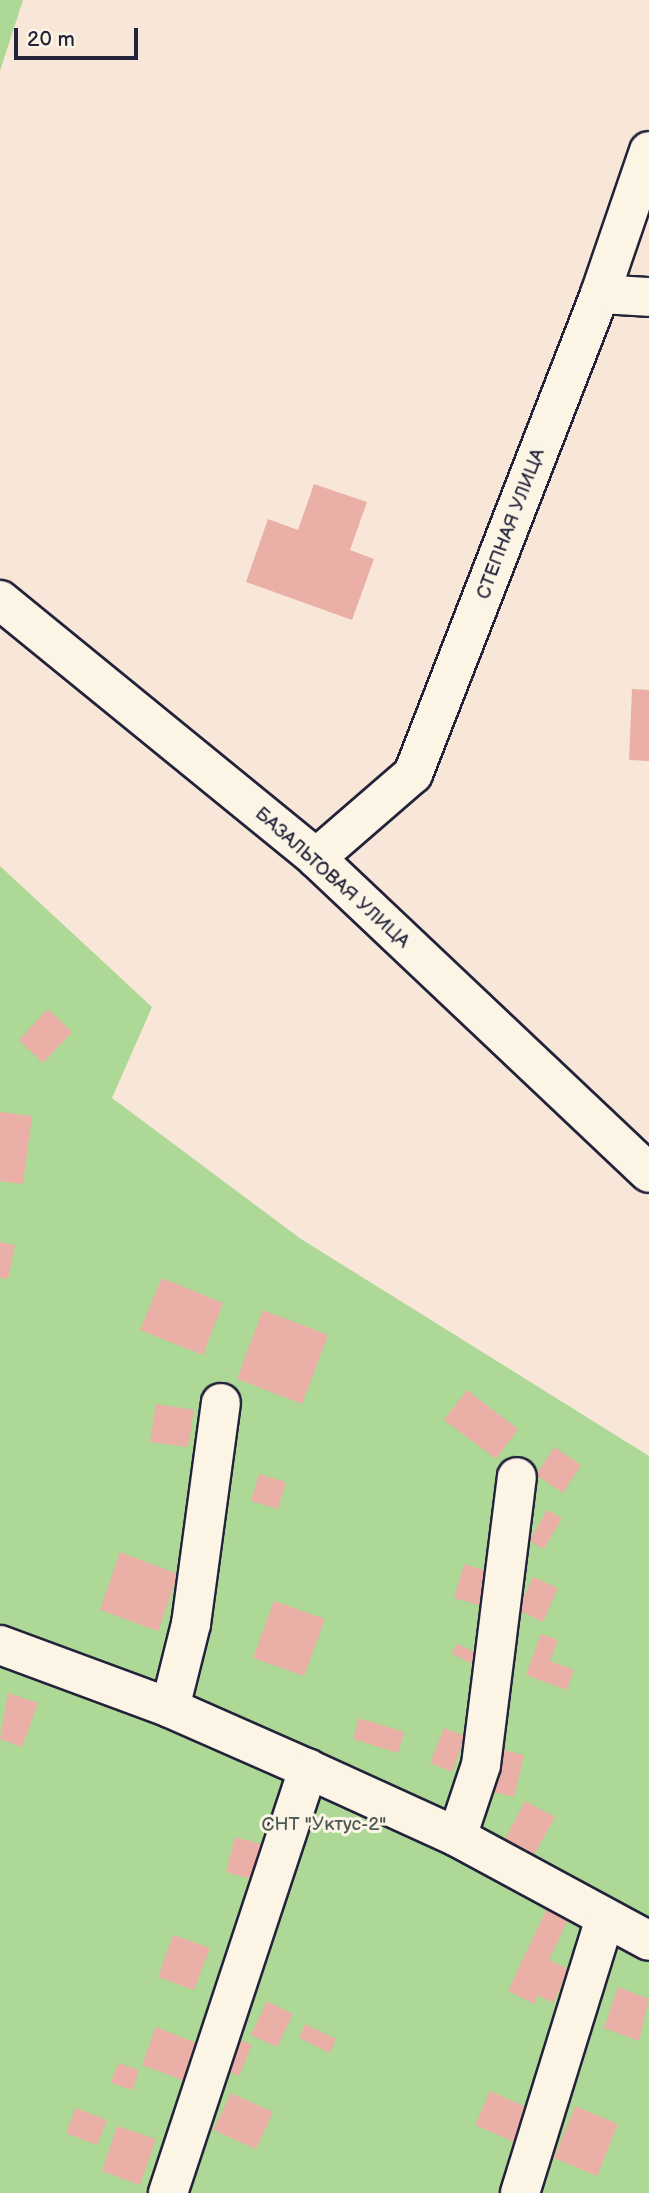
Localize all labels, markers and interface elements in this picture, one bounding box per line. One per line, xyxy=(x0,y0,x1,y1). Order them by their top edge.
scale bar xyxy=(18,14,142,58)
text: 20 m xyxy=(27,27,75,52)
street label: СТЕПНАЯ УЛИЦА xyxy=(472,446,550,602)
street label: БАЗАЛЬТОВАЯ УЛИЦА xyxy=(250,803,414,953)
park label: СНТ "Уктус-2" xyxy=(262,1814,386,1836)

